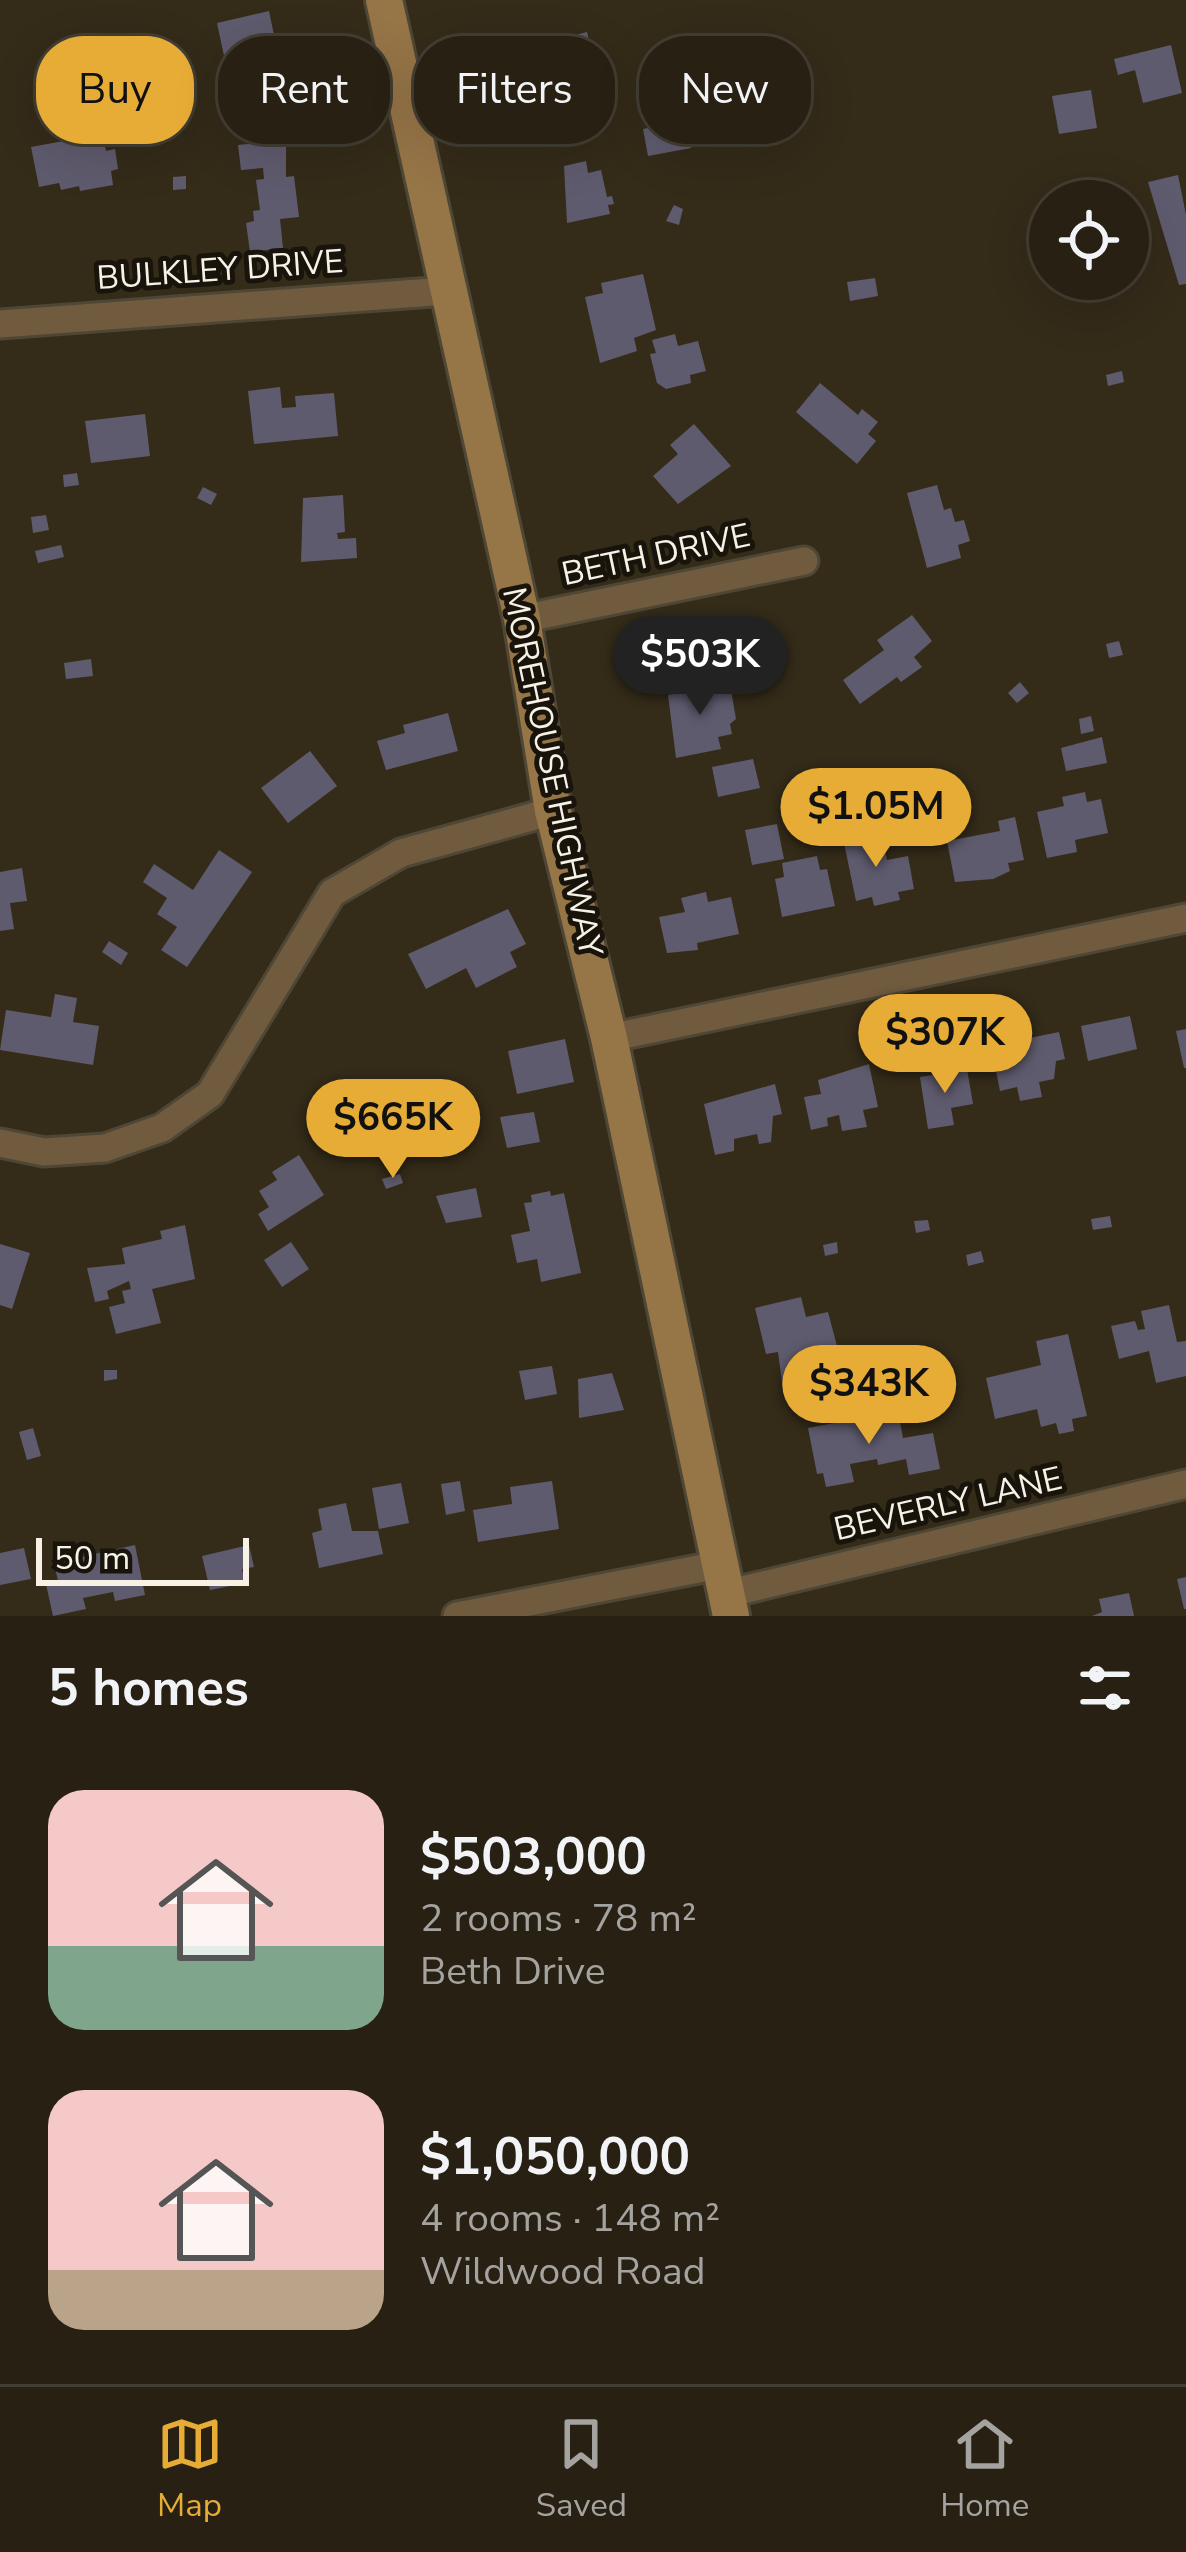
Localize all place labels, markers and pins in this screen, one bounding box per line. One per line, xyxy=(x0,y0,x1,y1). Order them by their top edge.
pin: $503K xyxy=(616,616,784,718)
pin: $1.05M xyxy=(778,768,974,870)
pin: $307K xyxy=(861,994,1029,1096)
pin: $665K xyxy=(309,1079,477,1181)
pin: $343K xyxy=(785,1345,953,1447)

